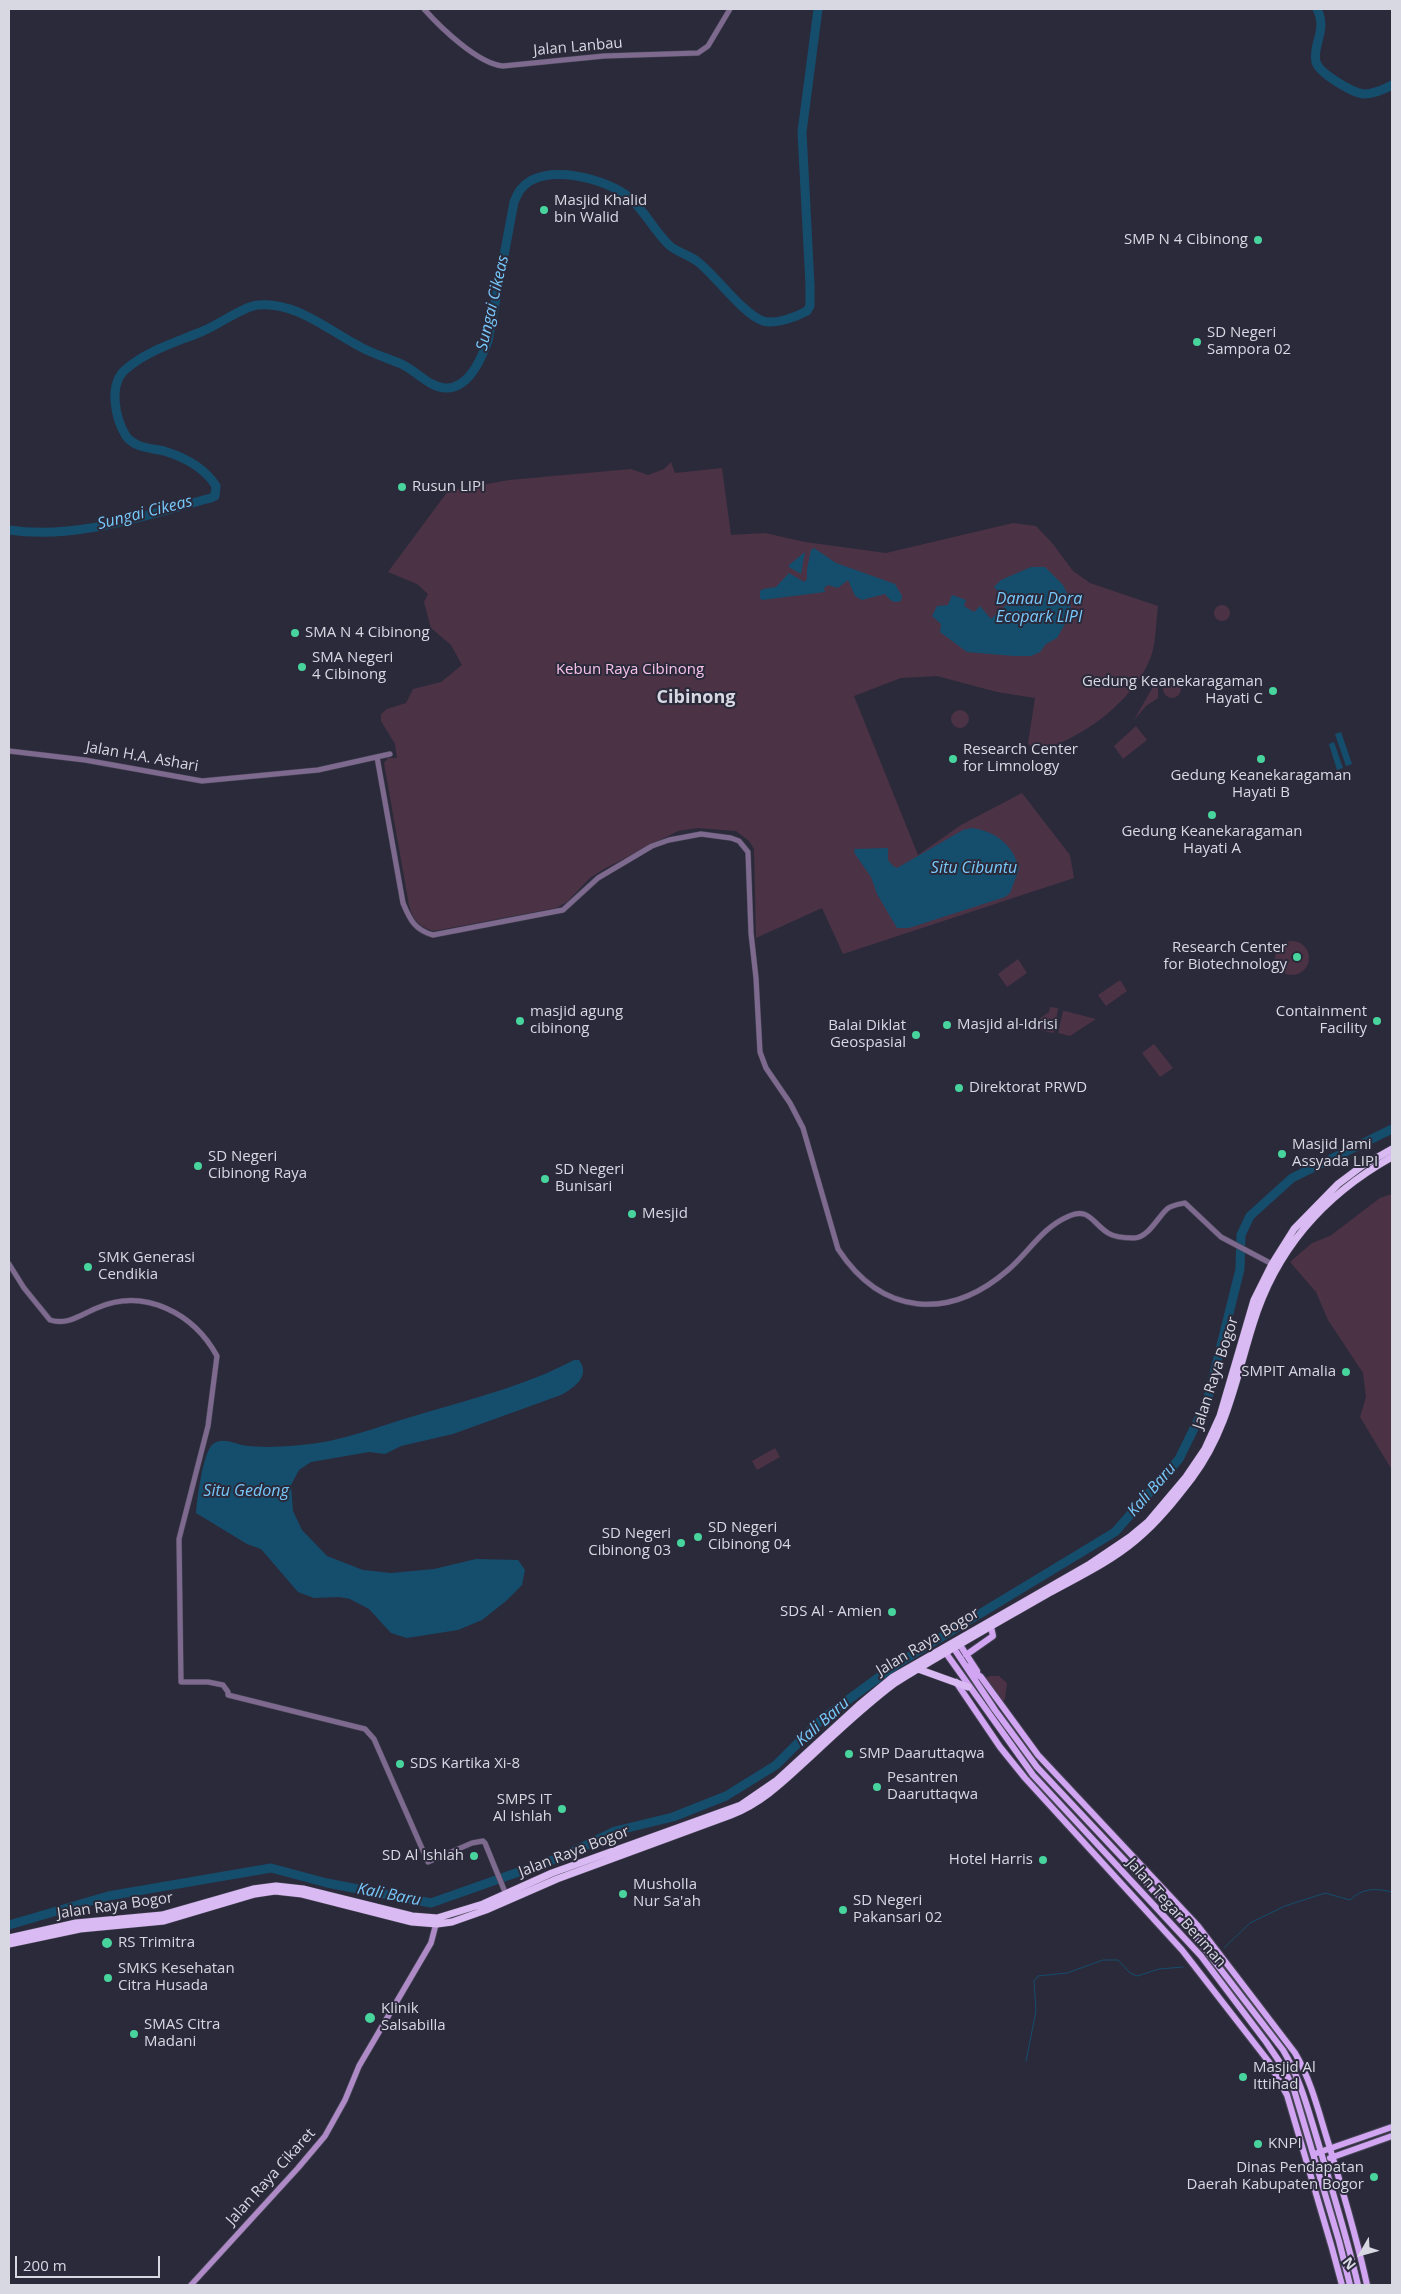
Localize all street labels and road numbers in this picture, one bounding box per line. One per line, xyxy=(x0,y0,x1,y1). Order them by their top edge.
street label: Jalan Lanbau xyxy=(533,34,623,60)
street label: Jalan H.A. Ashari xyxy=(84,738,200,776)
street label: Jalan Raya Bogor xyxy=(1189,1315,1243,1431)
street label: Jalan Raya Bogor xyxy=(873,1604,983,1680)
street label: Jalan Raya Bogor xyxy=(516,1823,632,1881)
street label: Jalan Tegar Beriman xyxy=(1122,1855,1230,1971)
street label: Jalan Raya Bogor xyxy=(56,1889,174,1923)
street label: Jalan Raya Cikaret xyxy=(223,2125,319,2229)

